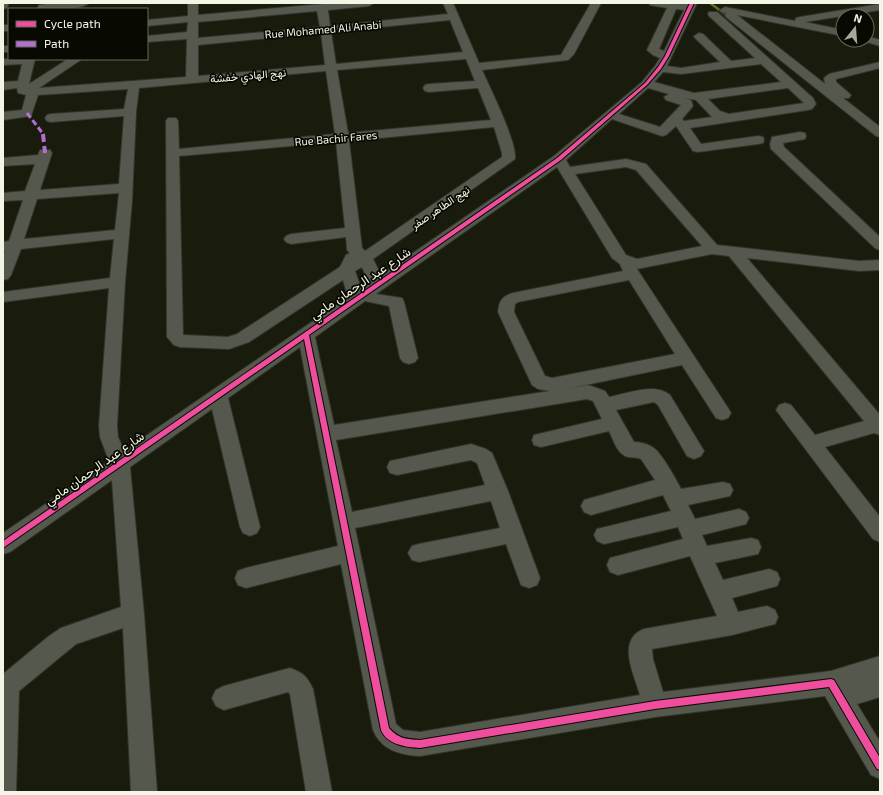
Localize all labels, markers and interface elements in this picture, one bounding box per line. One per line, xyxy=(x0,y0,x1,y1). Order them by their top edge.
legend xyxy=(8,8,148,60)
north arrow xyxy=(835,8,875,48)
text: N xyxy=(852,11,864,25)
text: Cycle path xyxy=(44,16,101,30)
street label: Rue Mohamed Ali Anabi xyxy=(264,17,382,41)
text: Path xyxy=(44,36,69,50)
street label: نهج الهادي خفشة xyxy=(210,65,287,89)
street label: Rue Bachir Fares xyxy=(294,128,378,148)
street label: نهج الطاهر صفر xyxy=(407,183,473,234)
street label: شارع عبد الرحمان مامي xyxy=(307,243,415,325)
street label: شارع عبد الرحمان مامي xyxy=(41,428,149,511)

